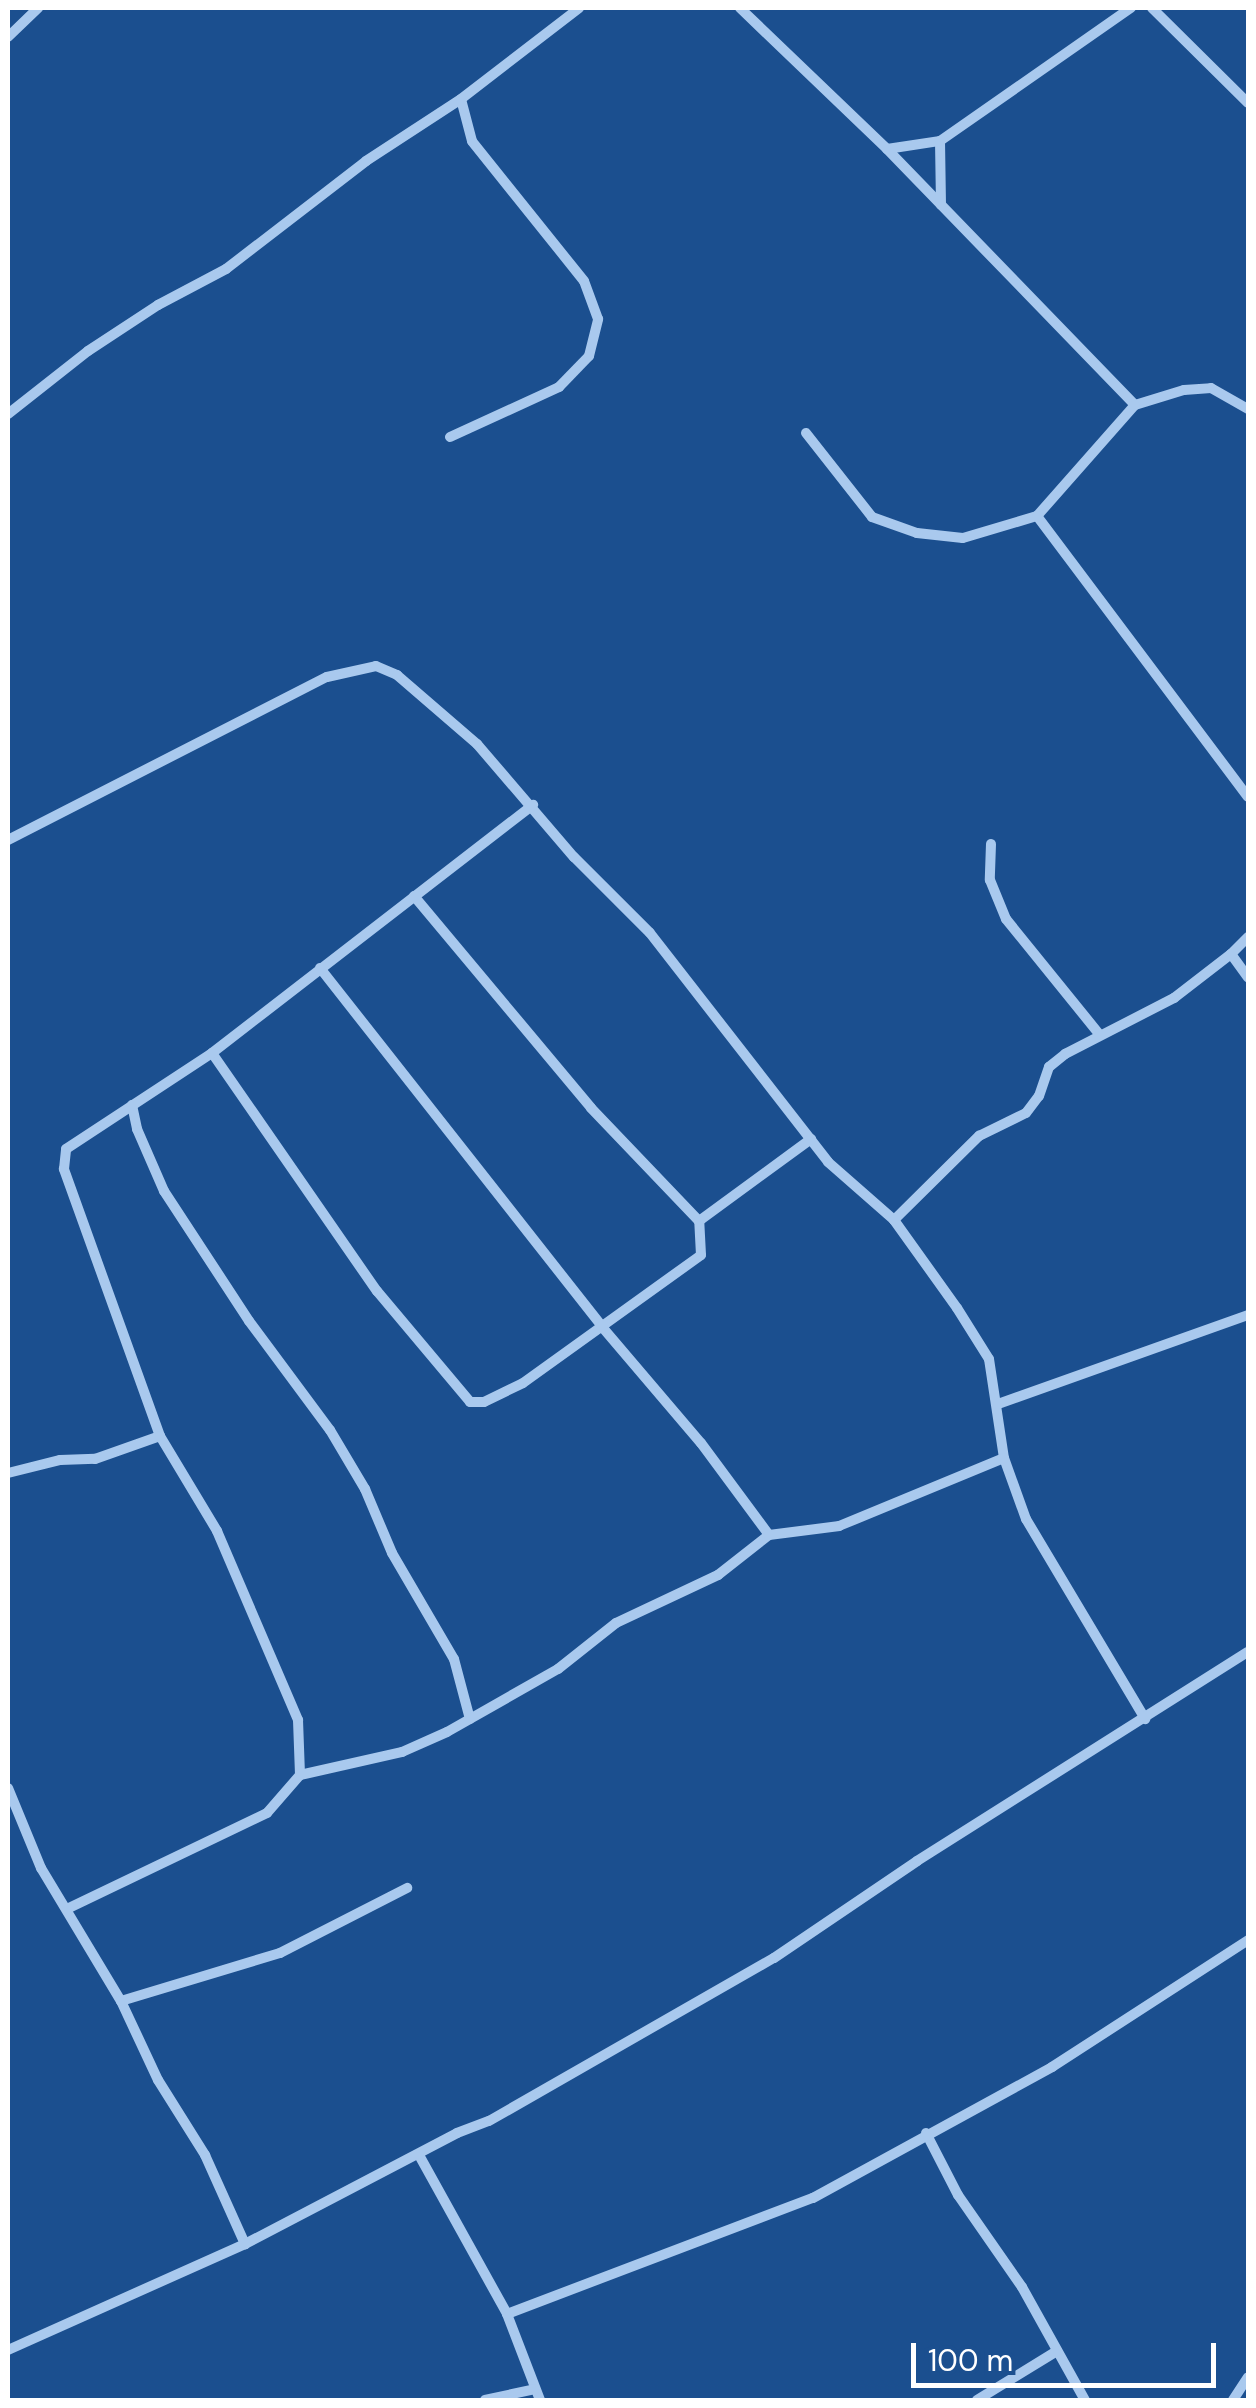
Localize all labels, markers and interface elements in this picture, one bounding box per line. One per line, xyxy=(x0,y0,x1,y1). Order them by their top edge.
scale bar xyxy=(916,2323,1221,2385)
text: 100 m xyxy=(928,2341,1013,2380)

